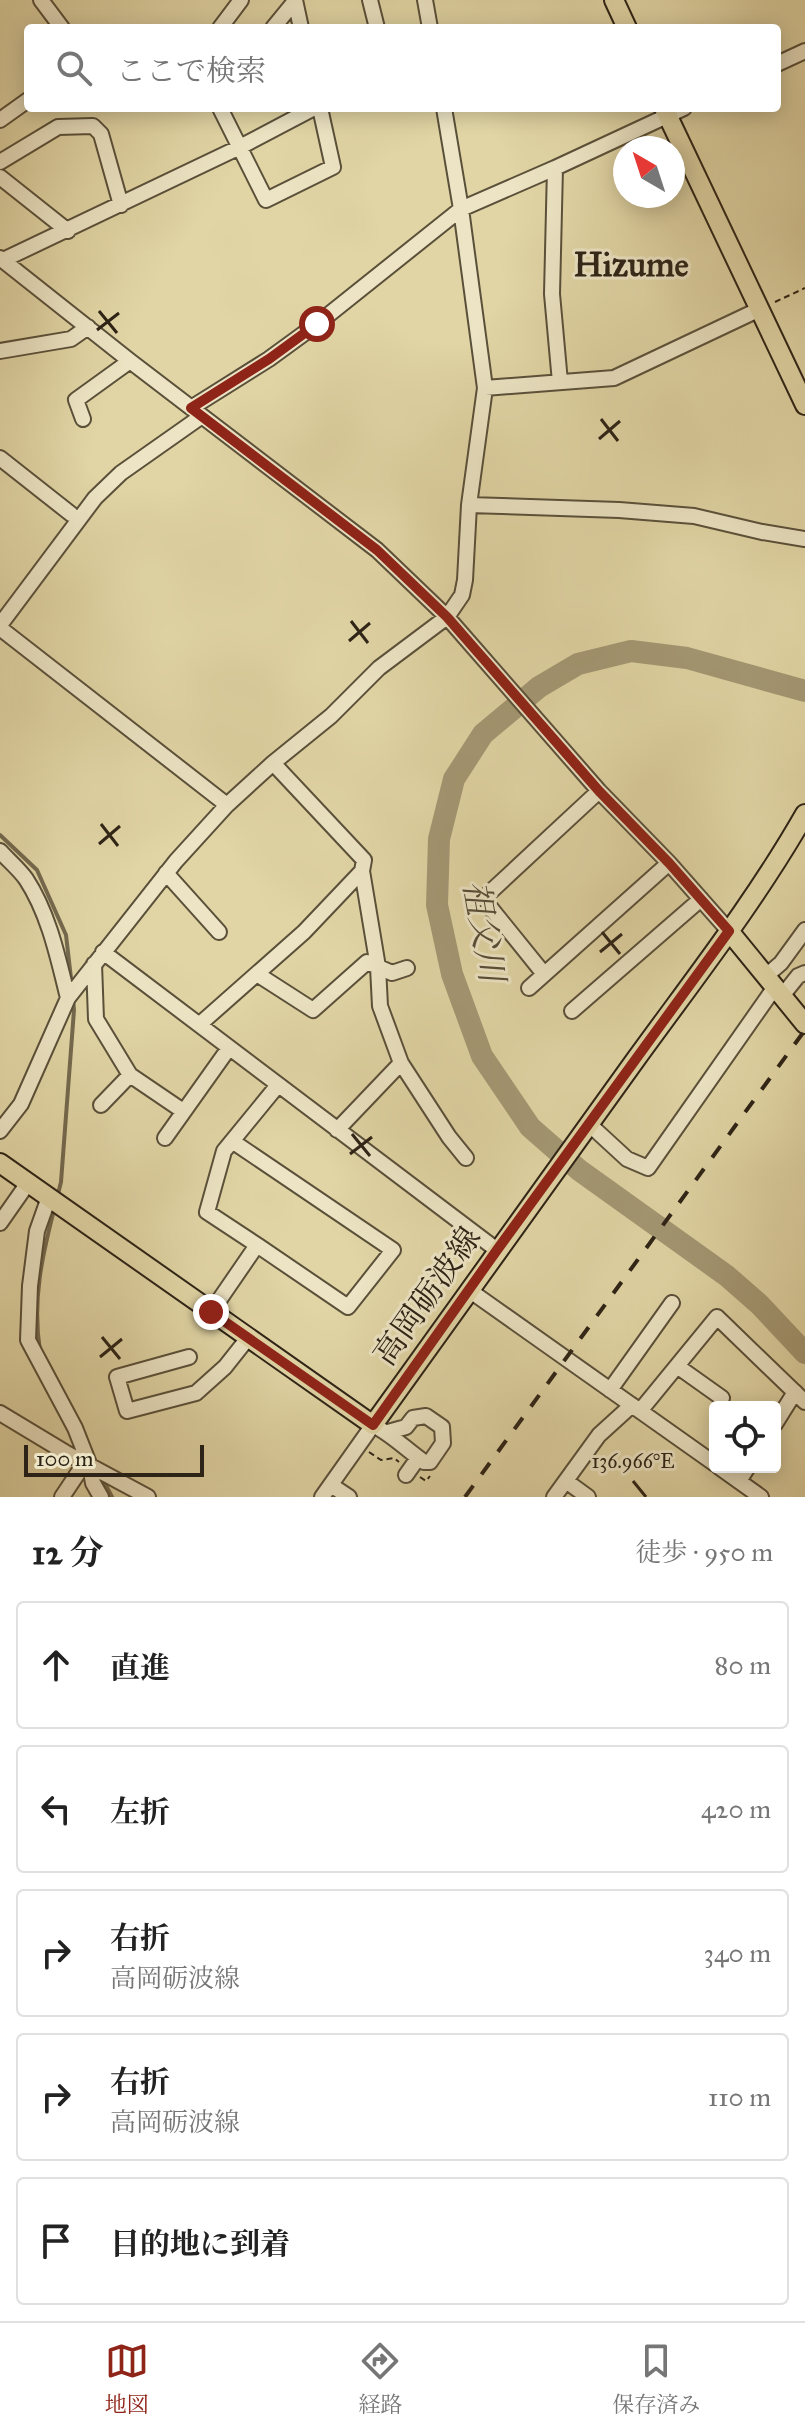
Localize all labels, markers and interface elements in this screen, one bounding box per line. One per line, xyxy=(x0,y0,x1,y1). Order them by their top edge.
search box xyxy=(24,24,781,112)
icon: search xyxy=(52,46,96,90)
text: ここで検索 xyxy=(116,53,266,89)
north arrow xyxy=(613,136,685,208)
district label: Hizume xyxy=(573,244,689,285)
route start xyxy=(299,306,335,342)
water label: 祖父川 xyxy=(455,877,514,989)
street label: 高岡砺波線 xyxy=(365,1219,489,1373)
route end xyxy=(193,1294,229,1330)
map controls xyxy=(709,1401,781,1473)
button: locate xyxy=(709,1401,781,1473)
scale bar xyxy=(24,1441,204,1477)
text: 100 m xyxy=(36,1445,93,1472)
text: 136.966°E xyxy=(591,1449,675,1473)
text: 12 分 xyxy=(32,1532,104,1573)
text: 徒歩 · 950 m xyxy=(635,1536,773,1568)
icon: ahead xyxy=(34,1643,78,1687)
text: 80 m xyxy=(715,1649,771,1681)
text: 直進 xyxy=(110,1650,170,1686)
icon: left xyxy=(34,1787,78,1831)
text: 420 m xyxy=(701,1793,771,1825)
text: 左折 xyxy=(110,1794,170,1830)
text: 右折 xyxy=(110,1920,170,1956)
icon: right xyxy=(34,1931,78,1975)
text: 340 m xyxy=(704,1937,771,1969)
text: 高岡砺波線 xyxy=(110,1962,240,1994)
text: 右折 xyxy=(110,2064,170,2100)
icon: right xyxy=(34,2075,78,2119)
text: 110 m xyxy=(708,2081,771,2113)
text: 高岡砺波線 xyxy=(110,2106,240,2138)
icon: arrive xyxy=(34,2219,78,2263)
text: 目的地に到着 xyxy=(110,2226,290,2262)
tab: 地図 xyxy=(105,2339,149,2418)
tab: 経路 xyxy=(358,2339,402,2418)
tab: 保存済み xyxy=(612,2339,700,2418)

